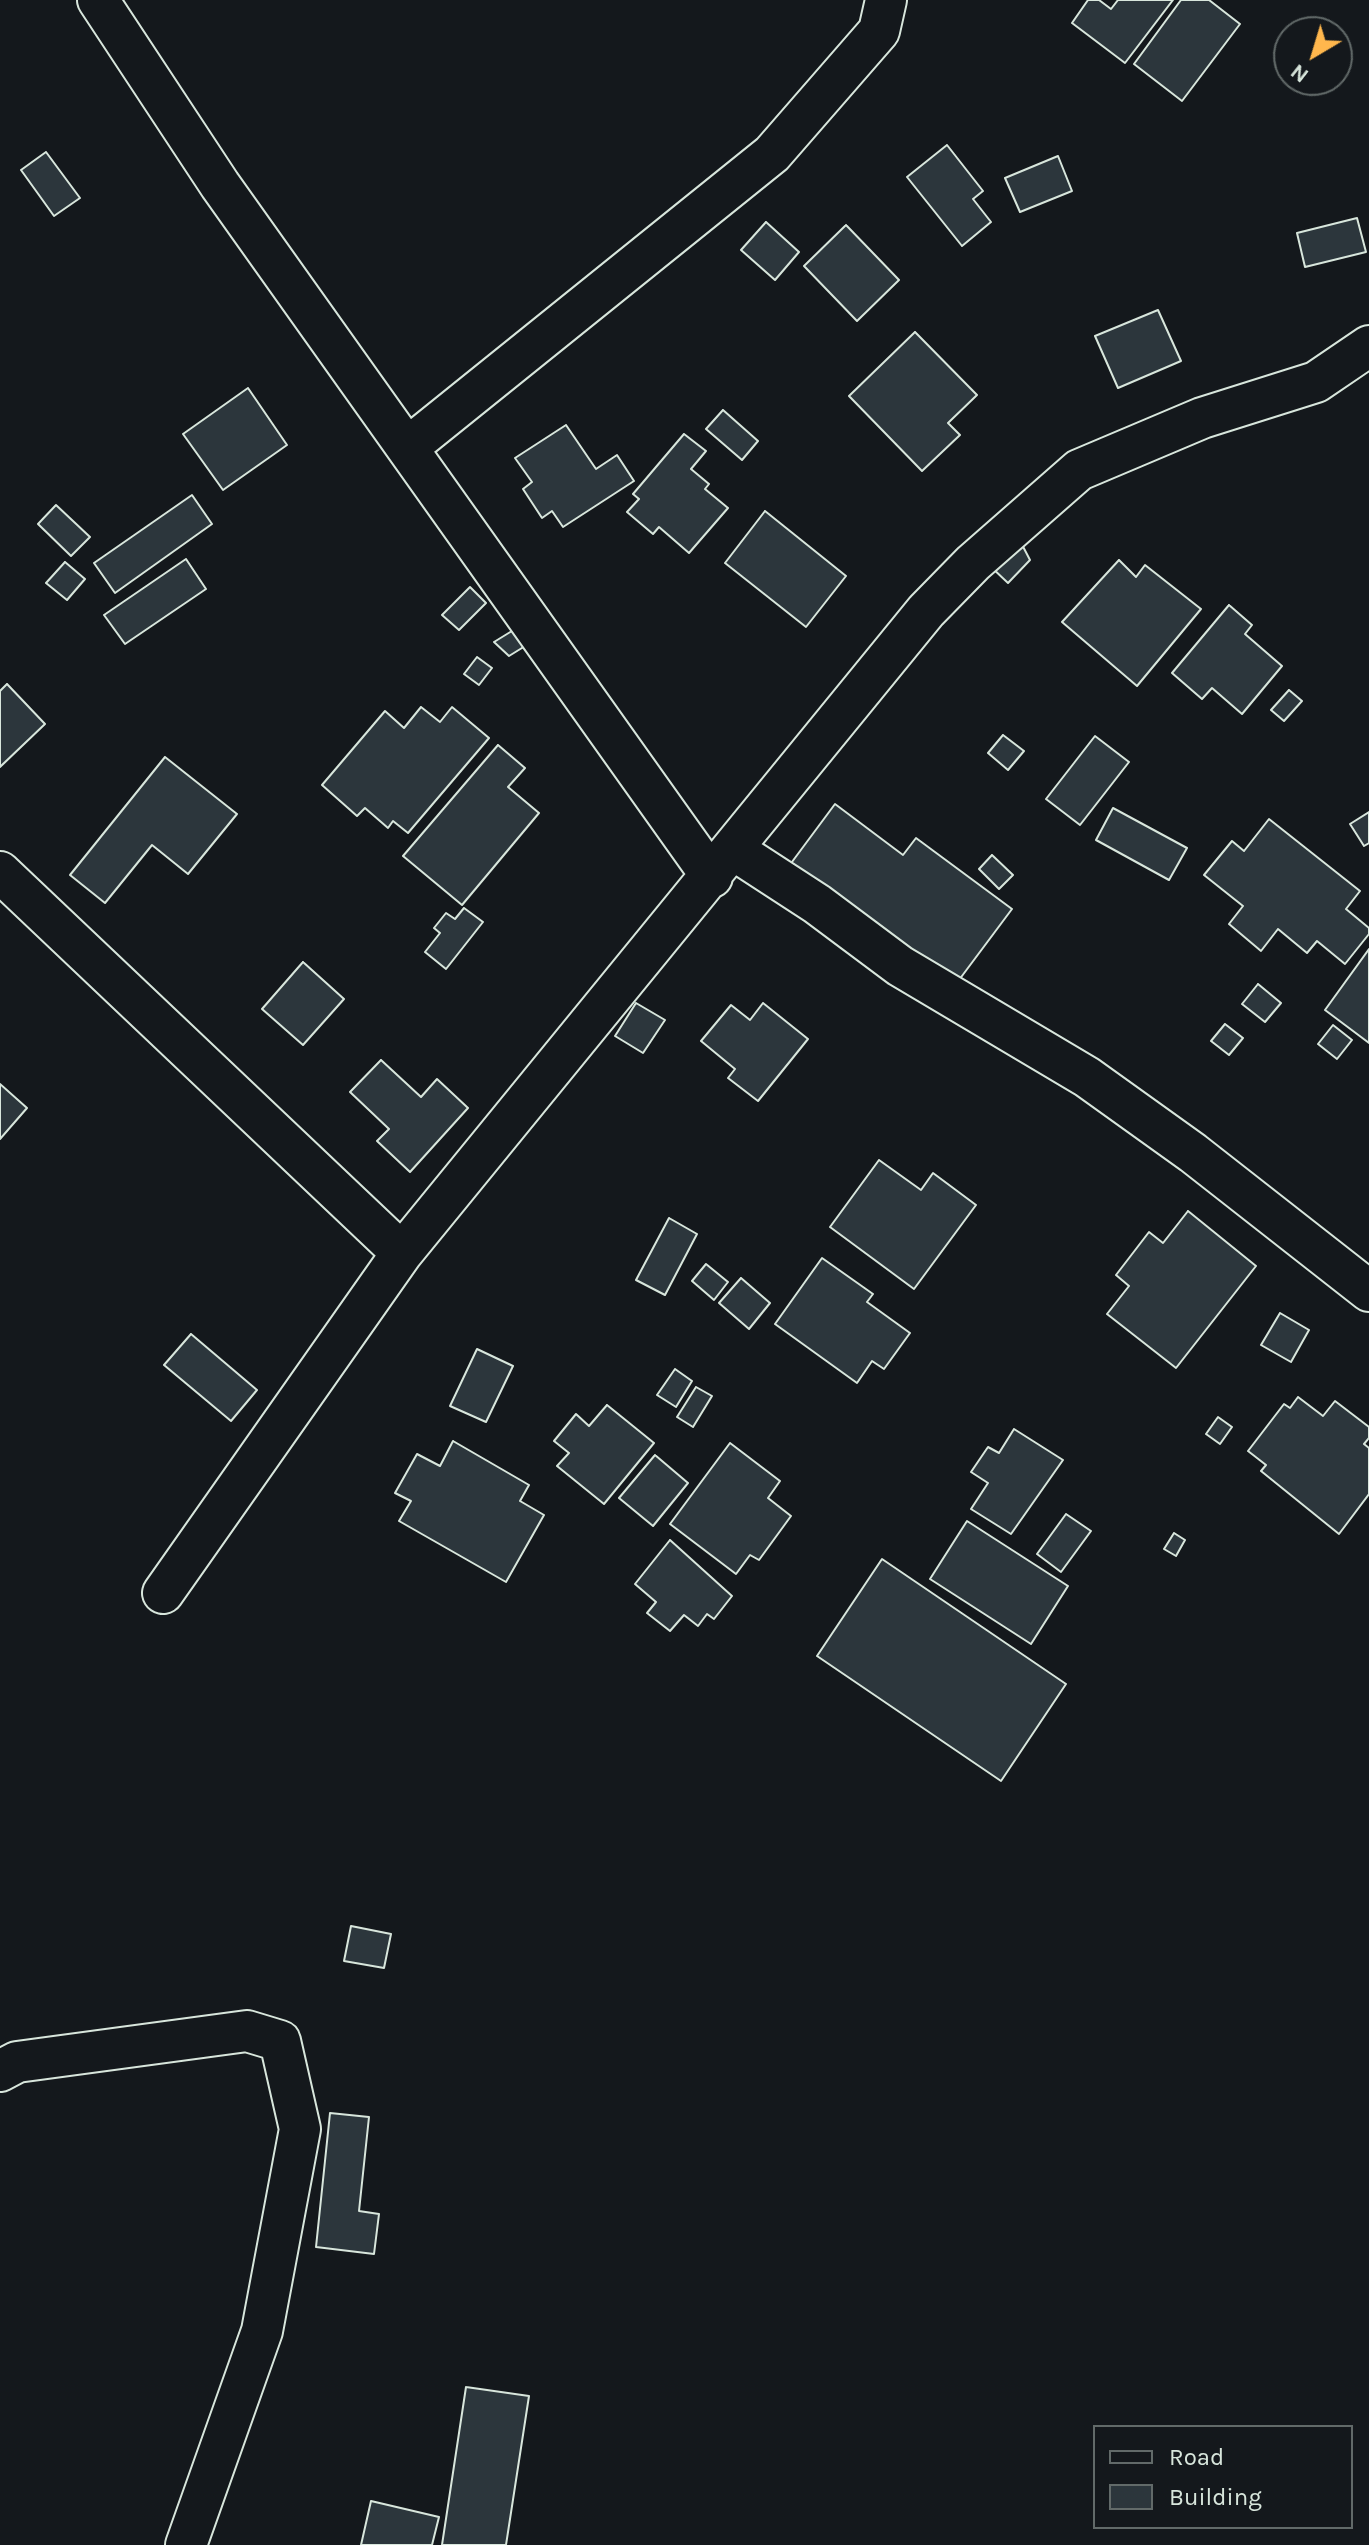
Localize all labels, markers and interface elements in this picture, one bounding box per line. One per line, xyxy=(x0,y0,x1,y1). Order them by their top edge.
north arrow xyxy=(1273,16,1353,96)
text: N xyxy=(1285,58,1314,88)
legend xyxy=(1093,2425,1353,2529)
text: Road xyxy=(1169,2443,1224,2471)
text: Building xyxy=(1169,2483,1262,2511)

